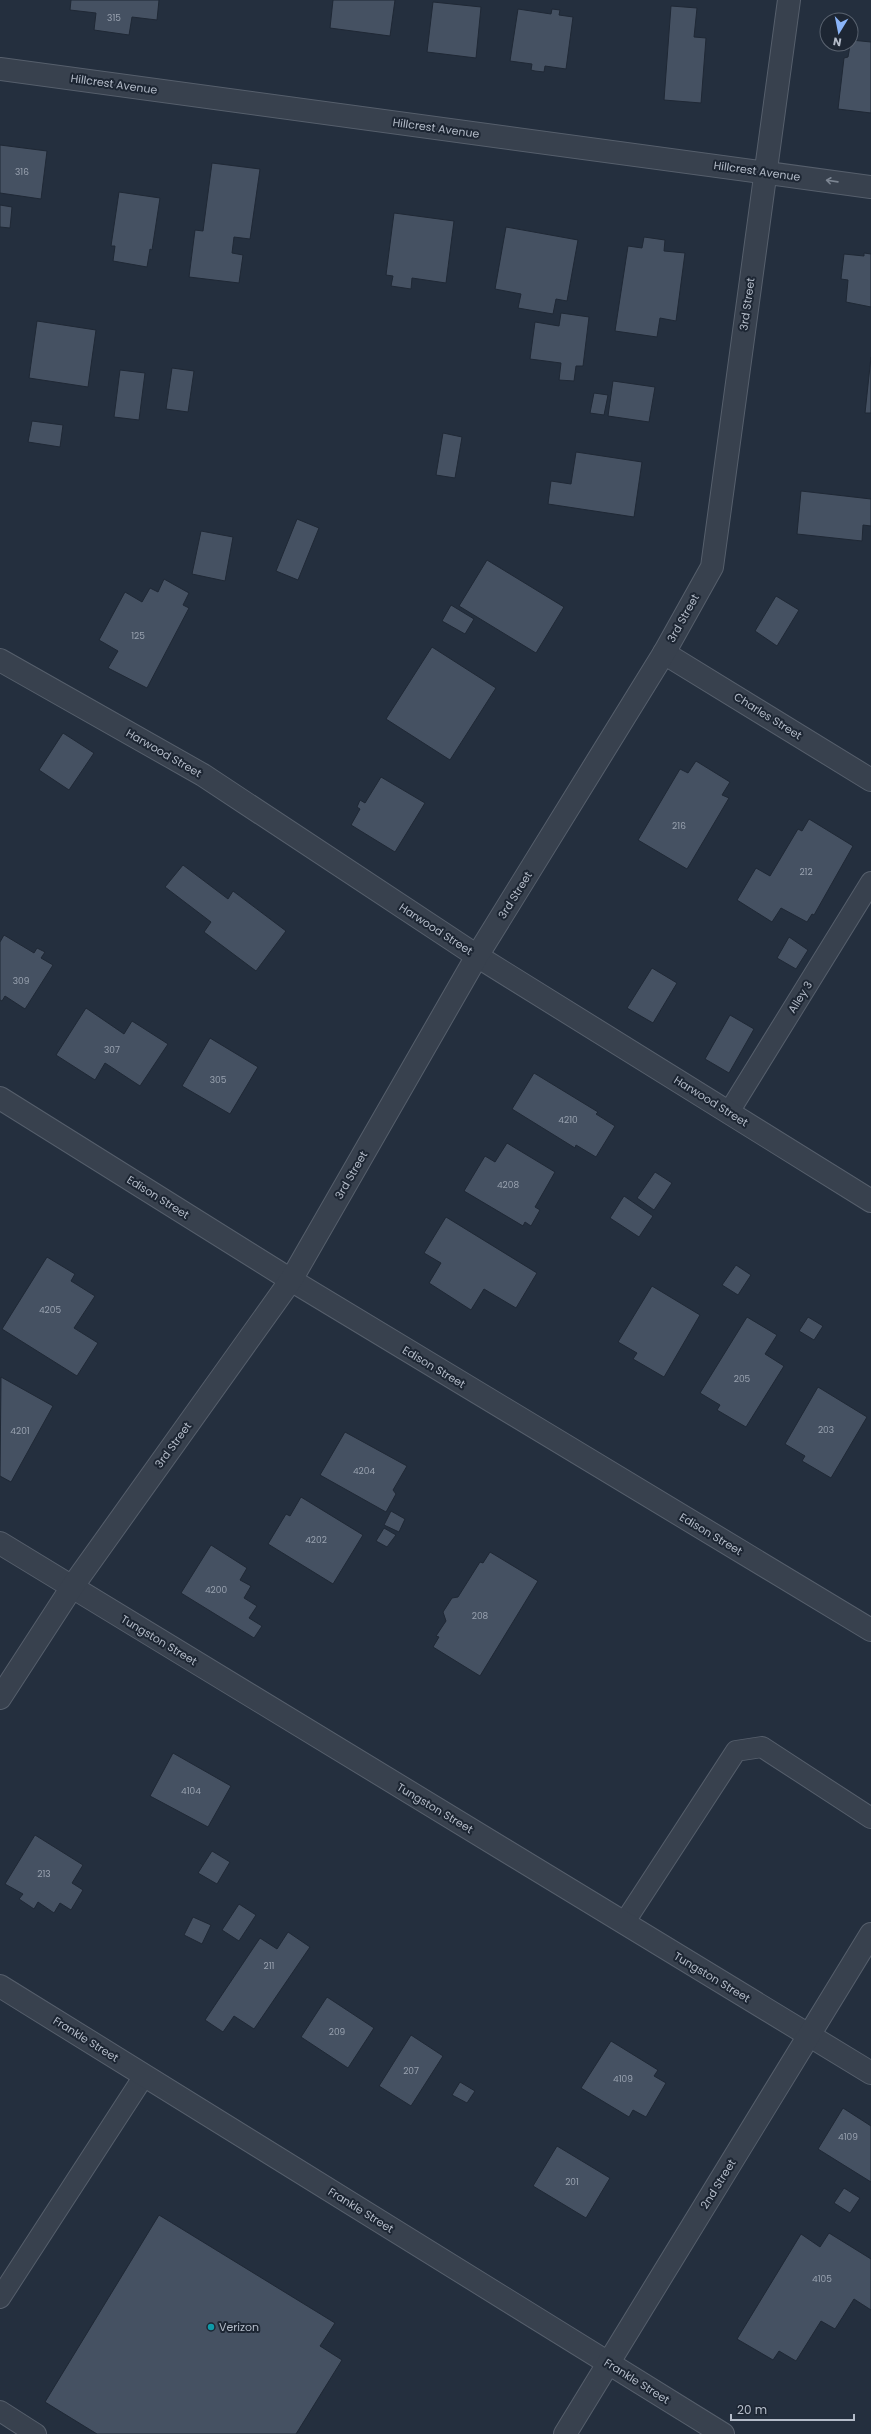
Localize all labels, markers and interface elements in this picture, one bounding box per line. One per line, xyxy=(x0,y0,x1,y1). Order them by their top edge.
house number: 315 xyxy=(107,12,121,24)
north arrow xyxy=(819,12,859,52)
text: N xyxy=(832,33,843,50)
street label: Hillcrest Avenue xyxy=(70,70,159,98)
street label: Hillcrest Avenue xyxy=(392,114,481,142)
street label: Hillcrest Avenue xyxy=(713,157,802,185)
house number: 316 xyxy=(15,166,29,178)
one-way arrow xyxy=(826,177,839,185)
street label: 3rd Street xyxy=(735,277,759,331)
street label: 3rd Street xyxy=(663,591,703,645)
house number: 125 xyxy=(131,630,145,642)
street label: Charles Street xyxy=(731,689,805,743)
street label: Harwood Street xyxy=(123,725,205,781)
house number: 216 xyxy=(672,820,686,832)
house number: 212 xyxy=(799,866,813,878)
street label: 3rd Street xyxy=(494,868,536,922)
street label: Harwood Street xyxy=(396,899,476,959)
house number: 309 xyxy=(13,975,30,987)
street label: Alley 3 xyxy=(784,978,816,1016)
house number: 307 xyxy=(104,1044,120,1056)
street label: Harwood Street xyxy=(671,1072,751,1130)
house number: 305 xyxy=(210,1074,227,1086)
house number: 4210 xyxy=(558,1114,578,1126)
street label: 3rd Street xyxy=(331,1148,371,1202)
street label: Edison Street xyxy=(124,1171,192,1223)
house number: 4208 xyxy=(497,1179,519,1191)
house number: 4205 xyxy=(39,1304,61,1316)
street label: Edison Street xyxy=(400,1342,468,1392)
house number: 205 xyxy=(734,1373,751,1385)
street label: 3rd Street xyxy=(151,1419,195,1471)
house number: 203 xyxy=(818,1424,834,1436)
house number: 4201 xyxy=(10,1425,30,1437)
house number: 4204 xyxy=(353,1465,375,1477)
street label: Edison Street xyxy=(677,1509,745,1559)
house number: 4202 xyxy=(305,1534,327,1546)
house number: 4200 xyxy=(205,1584,227,1596)
house number: 208 xyxy=(472,1610,489,1622)
street label: Tungston Street xyxy=(118,1611,200,1669)
street label: Tungston Street xyxy=(394,1779,476,1837)
house number: 4104 xyxy=(181,1785,201,1797)
house number: 213 xyxy=(37,1868,51,1880)
street label: Tungston Street xyxy=(671,1948,753,2006)
house number: 211 xyxy=(264,1960,275,1972)
street label: Frankle Street xyxy=(50,2012,122,2066)
house number: 209 xyxy=(329,2026,346,2038)
house number: 207 xyxy=(403,2065,419,2077)
house number: 4109 xyxy=(613,2073,633,2085)
house number: 4109 xyxy=(838,2131,858,2143)
street label: 2nd Street xyxy=(696,2156,740,2212)
house number: 201 xyxy=(565,2176,579,2188)
street label: Frankle Street xyxy=(325,2183,397,2237)
house number: 4105 xyxy=(812,2273,832,2285)
place label: Verizon xyxy=(219,2319,259,2335)
marker: Verizon xyxy=(206,2322,216,2332)
street label: Frankle Street xyxy=(601,2354,673,2408)
scale bar xyxy=(731,2396,854,2422)
text: 20 m xyxy=(737,2401,767,2418)

